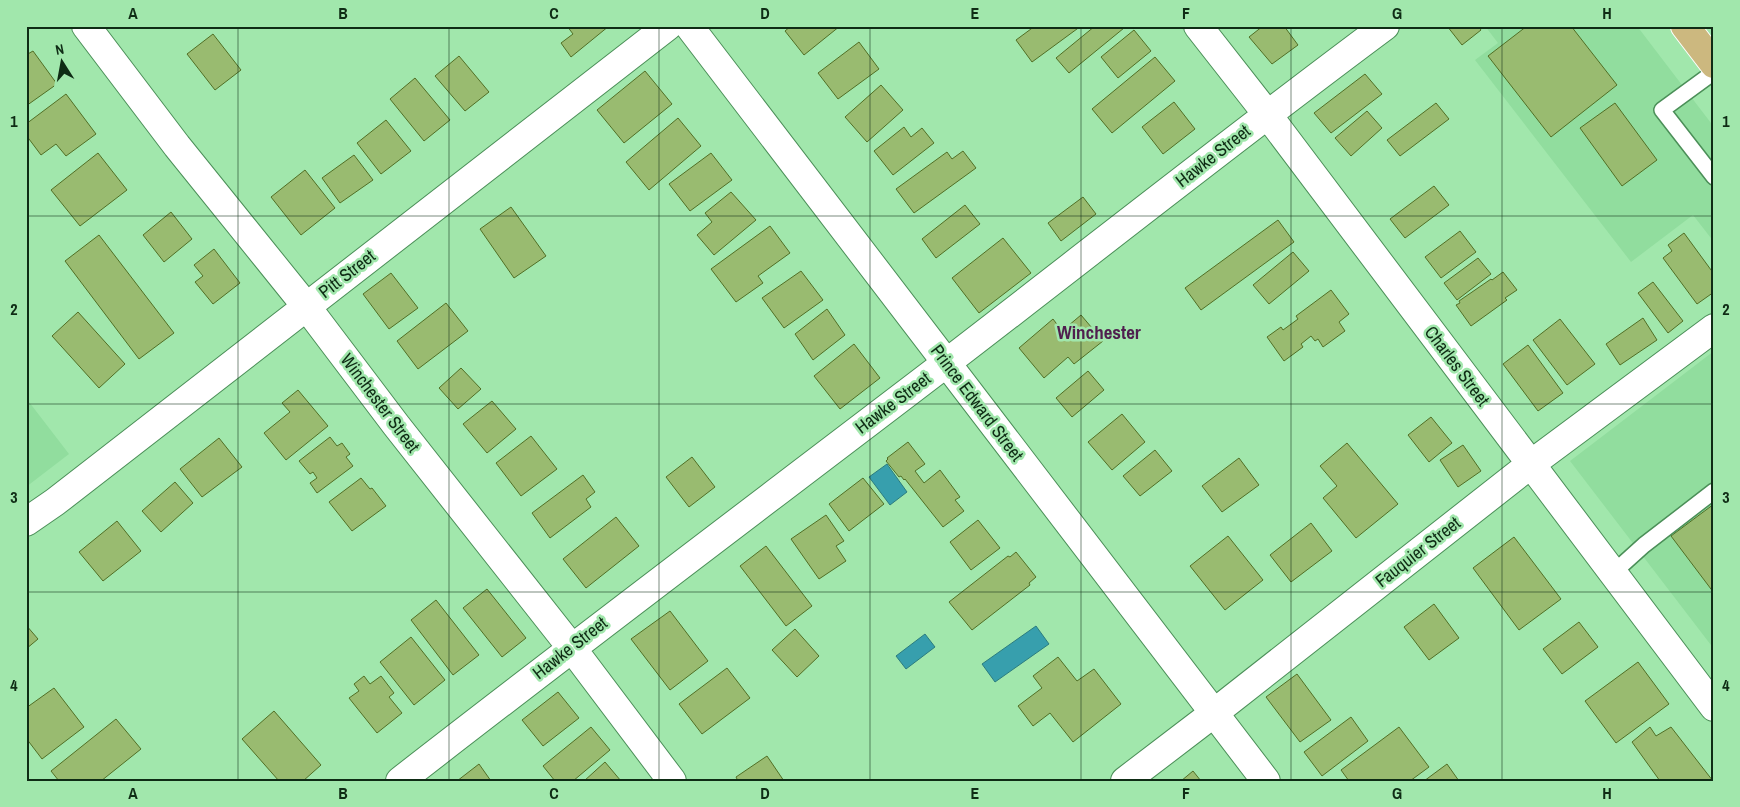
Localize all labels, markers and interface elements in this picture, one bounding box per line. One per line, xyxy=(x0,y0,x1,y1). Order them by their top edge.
text: A xyxy=(128,2,138,24)
text: B xyxy=(338,2,348,24)
text: C xyxy=(549,2,559,24)
text: D xyxy=(760,2,770,24)
text: E xyxy=(971,2,980,24)
text: F xyxy=(1182,2,1190,24)
text: G xyxy=(1392,2,1402,24)
text: H xyxy=(1602,2,1612,24)
north arrow xyxy=(38,38,88,88)
text: N xyxy=(54,40,65,59)
text: 1 xyxy=(10,110,18,132)
text: 1 xyxy=(1722,110,1730,132)
street label: Hawke Street xyxy=(1170,118,1255,193)
street label: Pitt Street xyxy=(313,244,380,304)
text: 2 xyxy=(10,298,18,320)
text: 2 xyxy=(1722,298,1730,320)
district label: Winchester xyxy=(1057,319,1141,345)
street label: Charles Street xyxy=(1419,321,1496,411)
street label: Prince Edward Street xyxy=(925,339,1030,466)
street label: Winchester Street xyxy=(335,348,426,457)
street label: Hawke Street xyxy=(850,366,936,439)
text: 3 xyxy=(10,486,18,508)
text: 3 xyxy=(1722,486,1730,508)
street label: Fauquier Street xyxy=(1370,510,1466,593)
street label: Hawke Street xyxy=(527,610,612,685)
text: 4 xyxy=(10,674,18,696)
text: 4 xyxy=(1722,674,1730,696)
text: A xyxy=(128,782,138,804)
text: B xyxy=(338,782,348,804)
text: C xyxy=(549,782,559,804)
text: D xyxy=(760,782,770,804)
text: E xyxy=(971,782,980,804)
text: F xyxy=(1182,782,1190,804)
text: G xyxy=(1392,782,1402,804)
text: H xyxy=(1602,782,1612,804)

